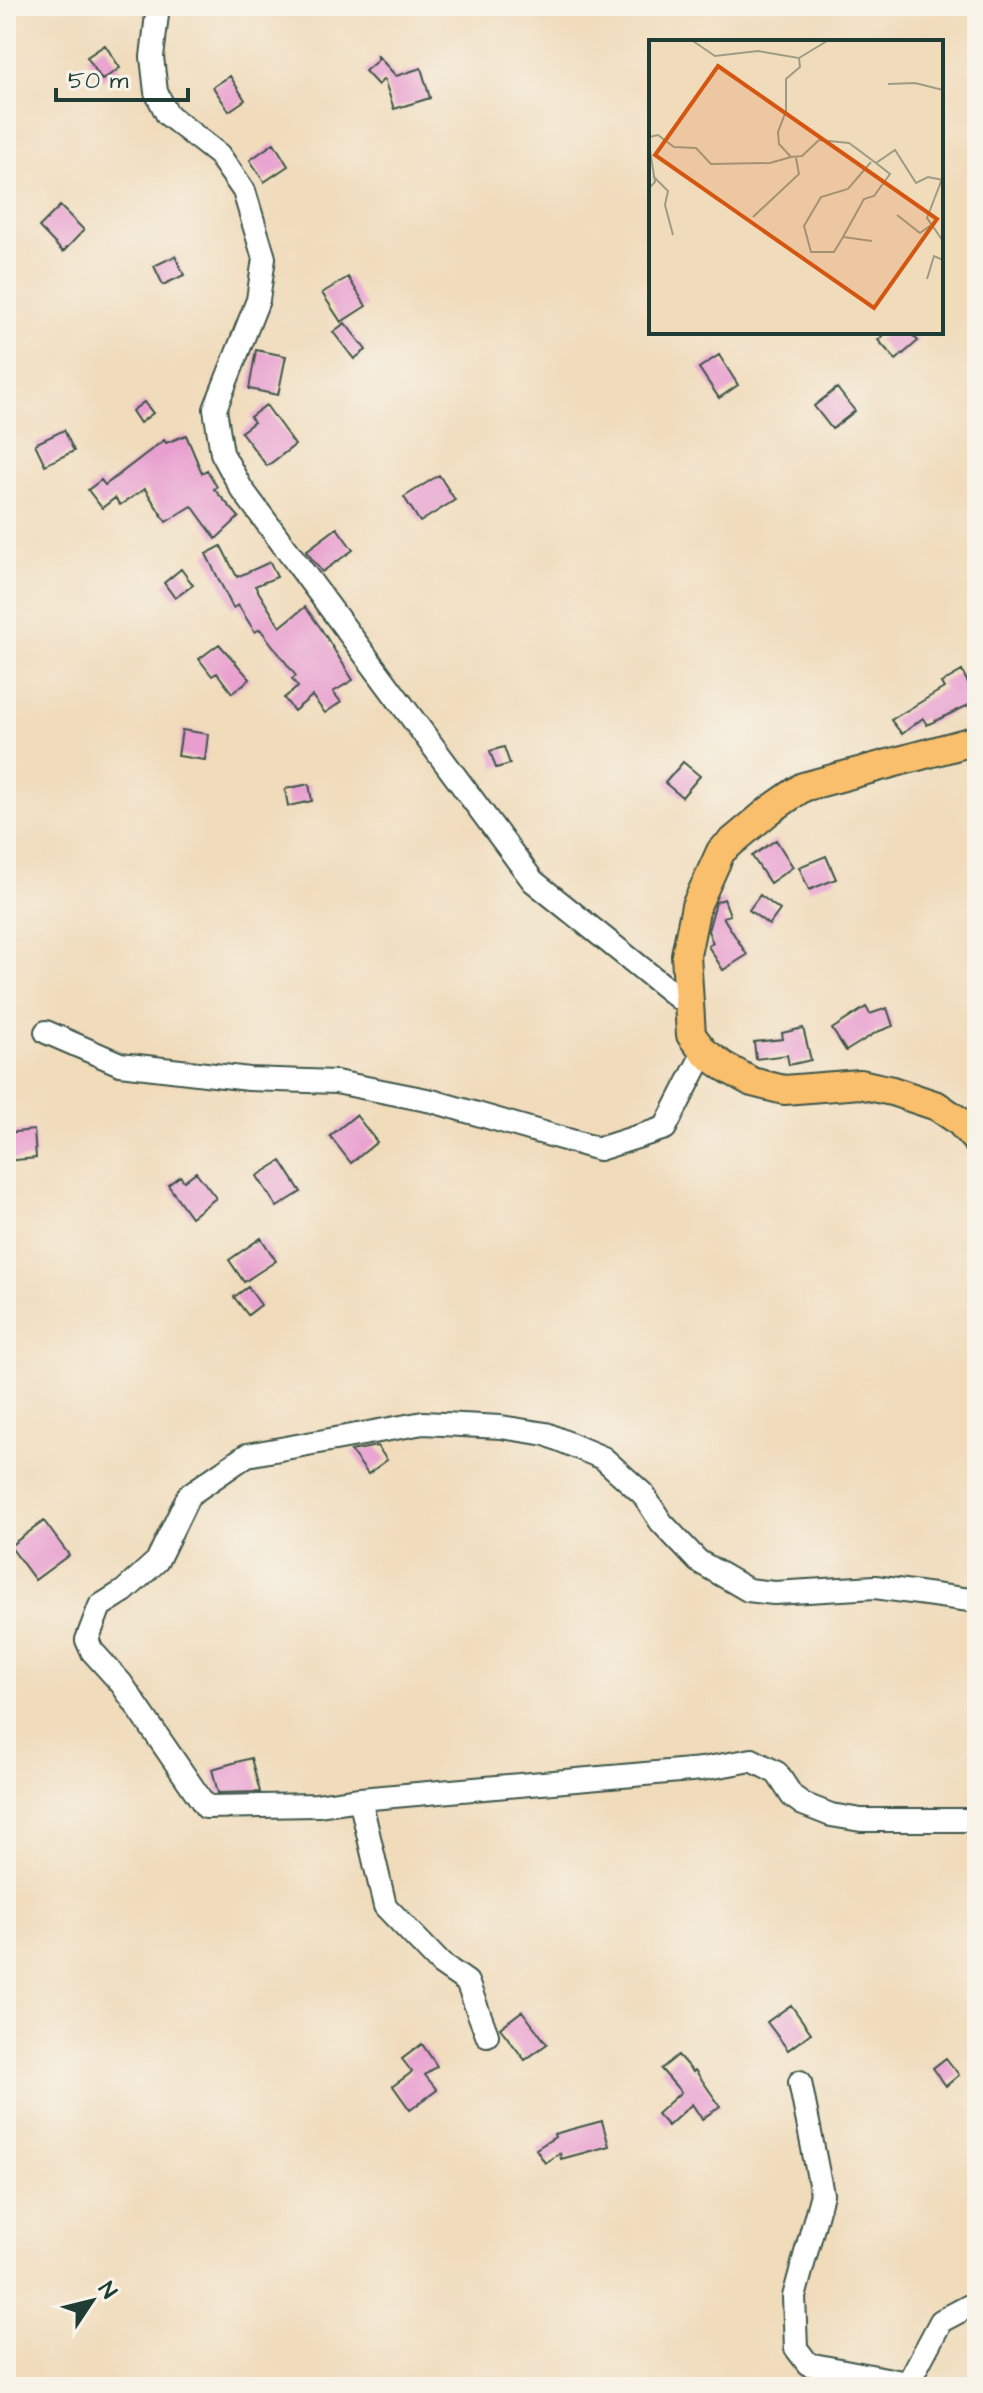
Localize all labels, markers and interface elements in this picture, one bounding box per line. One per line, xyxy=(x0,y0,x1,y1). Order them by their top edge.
inset map xyxy=(649,40,943,334)
scale bar xyxy=(56,52,188,102)
text: 50 m xyxy=(68,64,129,98)
north arrow xyxy=(52,2261,132,2341)
text: N xyxy=(91,2276,124,2305)

